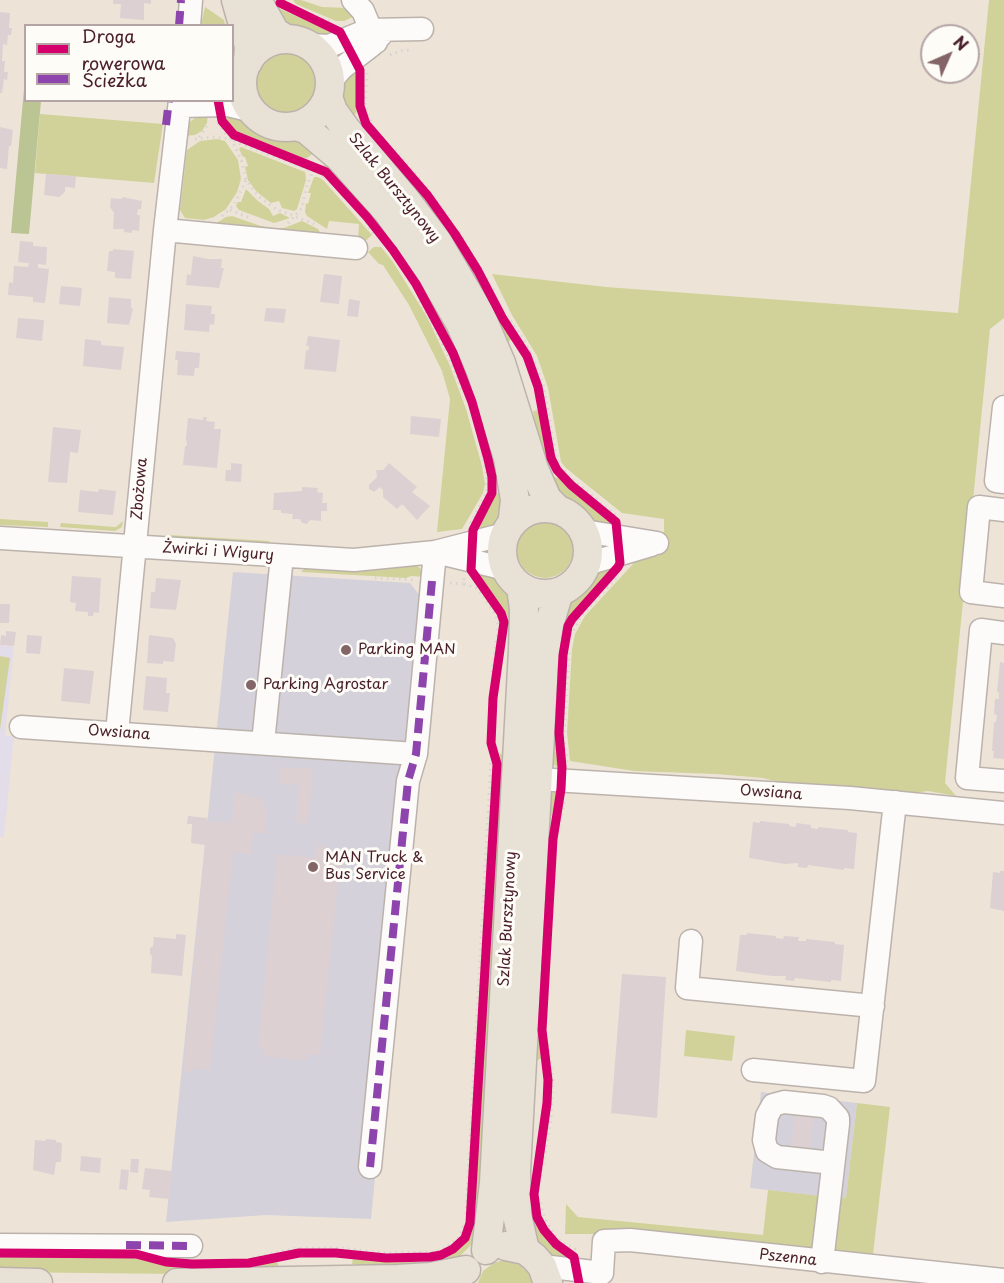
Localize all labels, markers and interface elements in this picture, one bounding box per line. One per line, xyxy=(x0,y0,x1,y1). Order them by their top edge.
text: Droga rowerowa xyxy=(82,22,165,76)
legend xyxy=(24,24,234,102)
north arrow xyxy=(920,24,980,84)
text: N xyxy=(948,30,974,56)
text: Ścieżka xyxy=(82,66,147,93)
street label: Szlak Bursztynowy xyxy=(344,130,444,246)
street label: Zbożowa xyxy=(128,457,152,521)
street label: Żwirki i Wigury xyxy=(162,539,274,565)
place label: Parking MAN xyxy=(358,641,456,659)
marker: Parking MAN xyxy=(339,643,353,657)
place label: Parking Agrostar xyxy=(263,676,388,694)
marker: Parking Agrostar xyxy=(244,678,258,692)
street label: Owsiana xyxy=(87,722,151,744)
street label: Owsiana xyxy=(739,782,803,804)
place label: MAN Truck & Bus Service xyxy=(325,849,424,884)
street label: Szlak Bursztynowy xyxy=(495,851,521,987)
marker: MAN Truck & Bus Service xyxy=(306,860,320,874)
street label: Pszenna xyxy=(758,1246,818,1270)

